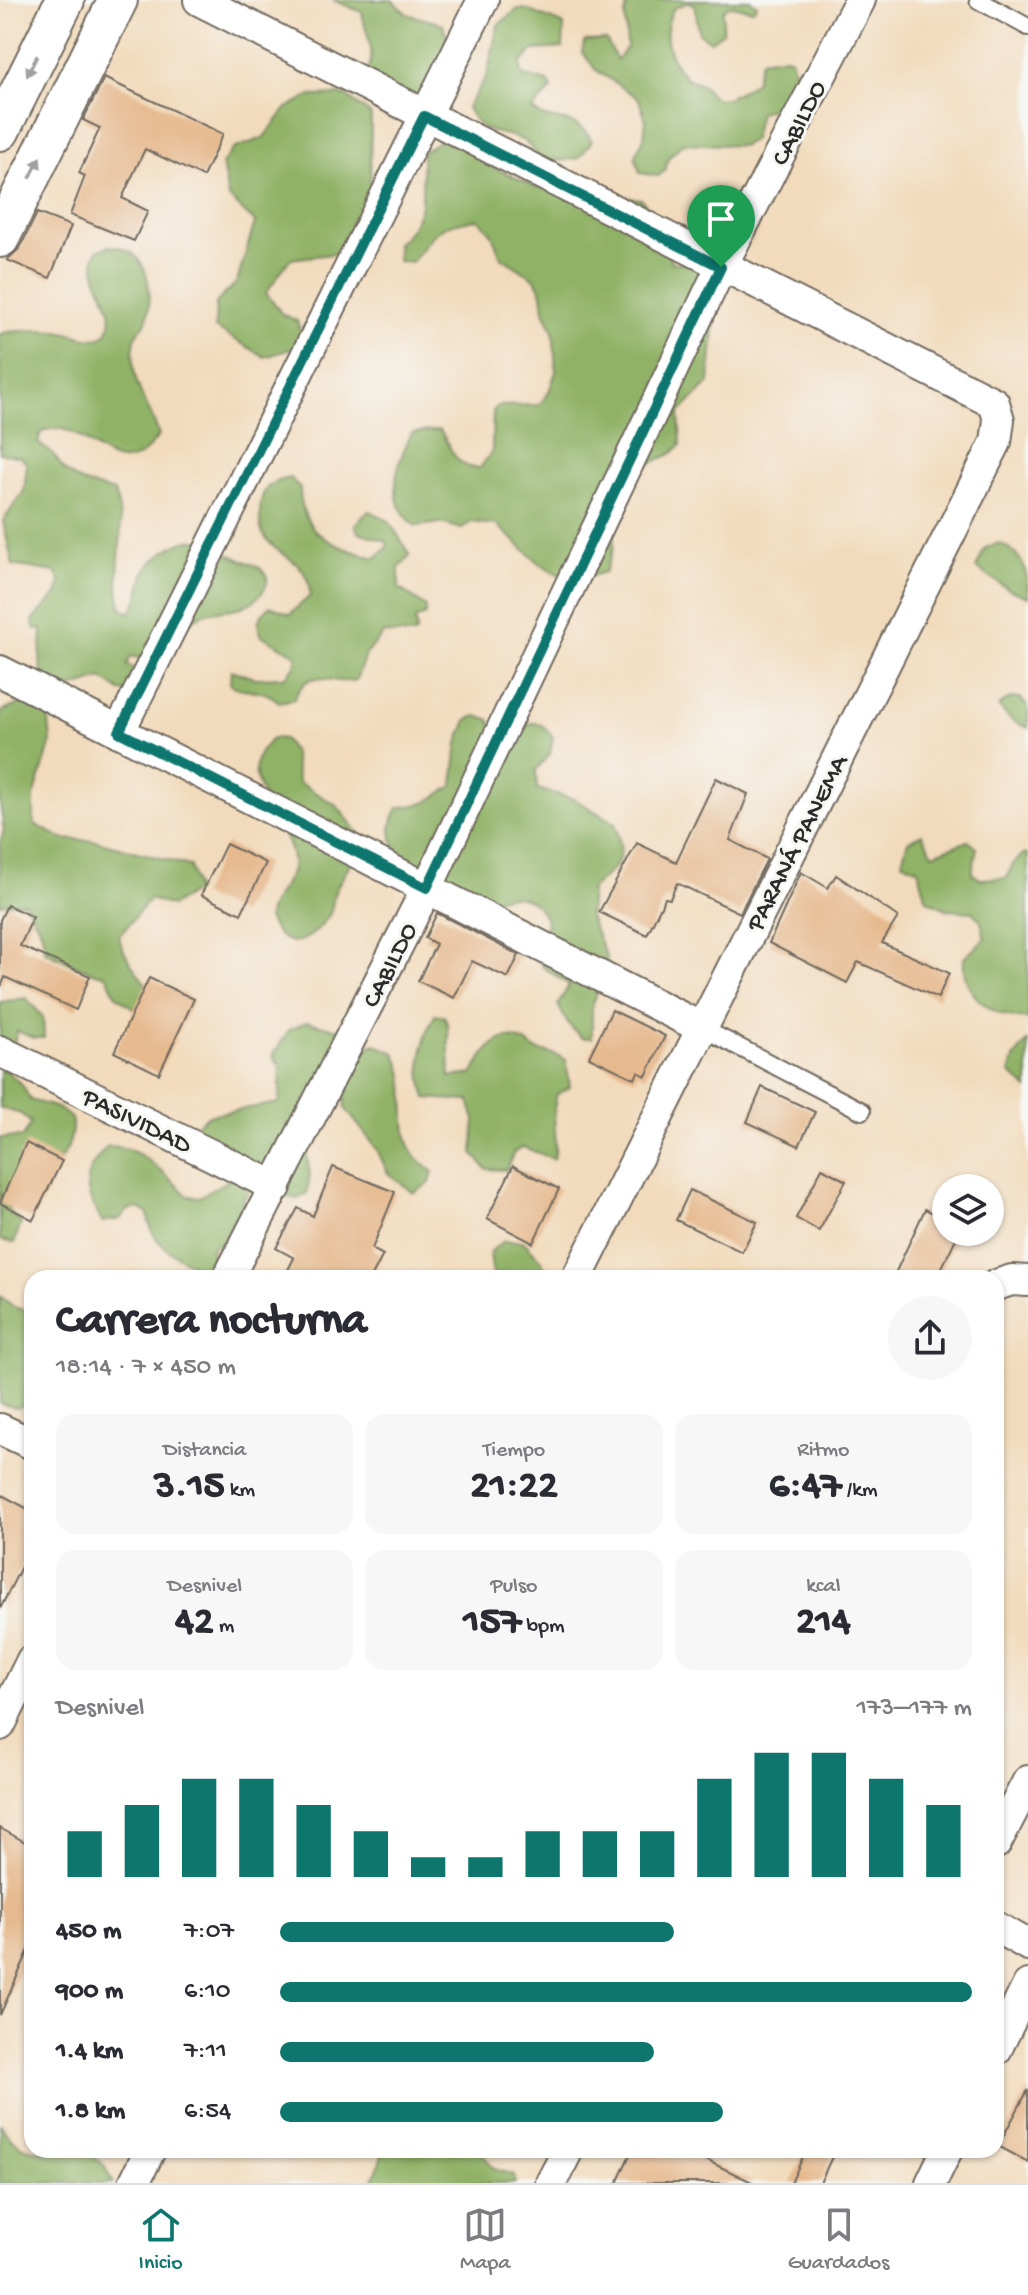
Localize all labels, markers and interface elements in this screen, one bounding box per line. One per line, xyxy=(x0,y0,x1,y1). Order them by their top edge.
one-way arrow xyxy=(25,54,39,77)
street label: CABILDO xyxy=(767,76,836,172)
one-way arrow xyxy=(28,156,41,179)
pin xyxy=(687,185,755,267)
icon: arrive xyxy=(699,197,743,241)
street label: PARANÁ PANEMA xyxy=(741,749,857,938)
street label: CABILDO xyxy=(358,918,427,1014)
street label: PASIVIDAD xyxy=(75,1083,196,1163)
map controls xyxy=(932,1174,1004,1246)
button: layers xyxy=(932,1174,1004,1246)
button: share xyxy=(888,1296,972,1380)
text: Carrera nocturna xyxy=(56,1297,367,1349)
text: 18:14 · 7 × 450 m xyxy=(56,1353,236,1384)
text: Distancia xyxy=(163,1438,246,1464)
text: Tiempo xyxy=(483,1438,545,1464)
text: Ritmo xyxy=(797,1438,849,1464)
text: 3.15 xyxy=(154,1464,225,1511)
text: 21:22 xyxy=(470,1464,558,1511)
text: 6:47 xyxy=(769,1464,842,1511)
text: km xyxy=(225,1478,255,1504)
text: /km xyxy=(842,1478,878,1504)
text: Desnivel xyxy=(167,1574,242,1600)
text: Pulso xyxy=(491,1574,537,1600)
text: kcal xyxy=(806,1574,841,1600)
text: 42 xyxy=(175,1600,214,1647)
text: 157 xyxy=(463,1600,521,1647)
text: 214 xyxy=(796,1600,851,1647)
text: m xyxy=(214,1614,234,1640)
text: bpm xyxy=(521,1614,565,1640)
text: Desnivel xyxy=(56,1694,145,1725)
text: 173–177 m xyxy=(856,1694,972,1725)
text: 450 m xyxy=(56,1917,121,1948)
text: 7:07 xyxy=(184,1917,234,1948)
text: 900 m xyxy=(56,1977,123,2008)
text: 6:10 xyxy=(184,1977,231,2008)
text: 1.4 km xyxy=(56,2037,123,2068)
text: 7:11 xyxy=(184,2037,227,2068)
text: 1.8 km xyxy=(56,2097,125,2128)
text: 6:54 xyxy=(184,2097,231,2128)
tab: Inicio xyxy=(139,2203,183,2277)
tab: Mapa xyxy=(460,2203,510,2277)
tab: Guardados xyxy=(788,2203,889,2277)

